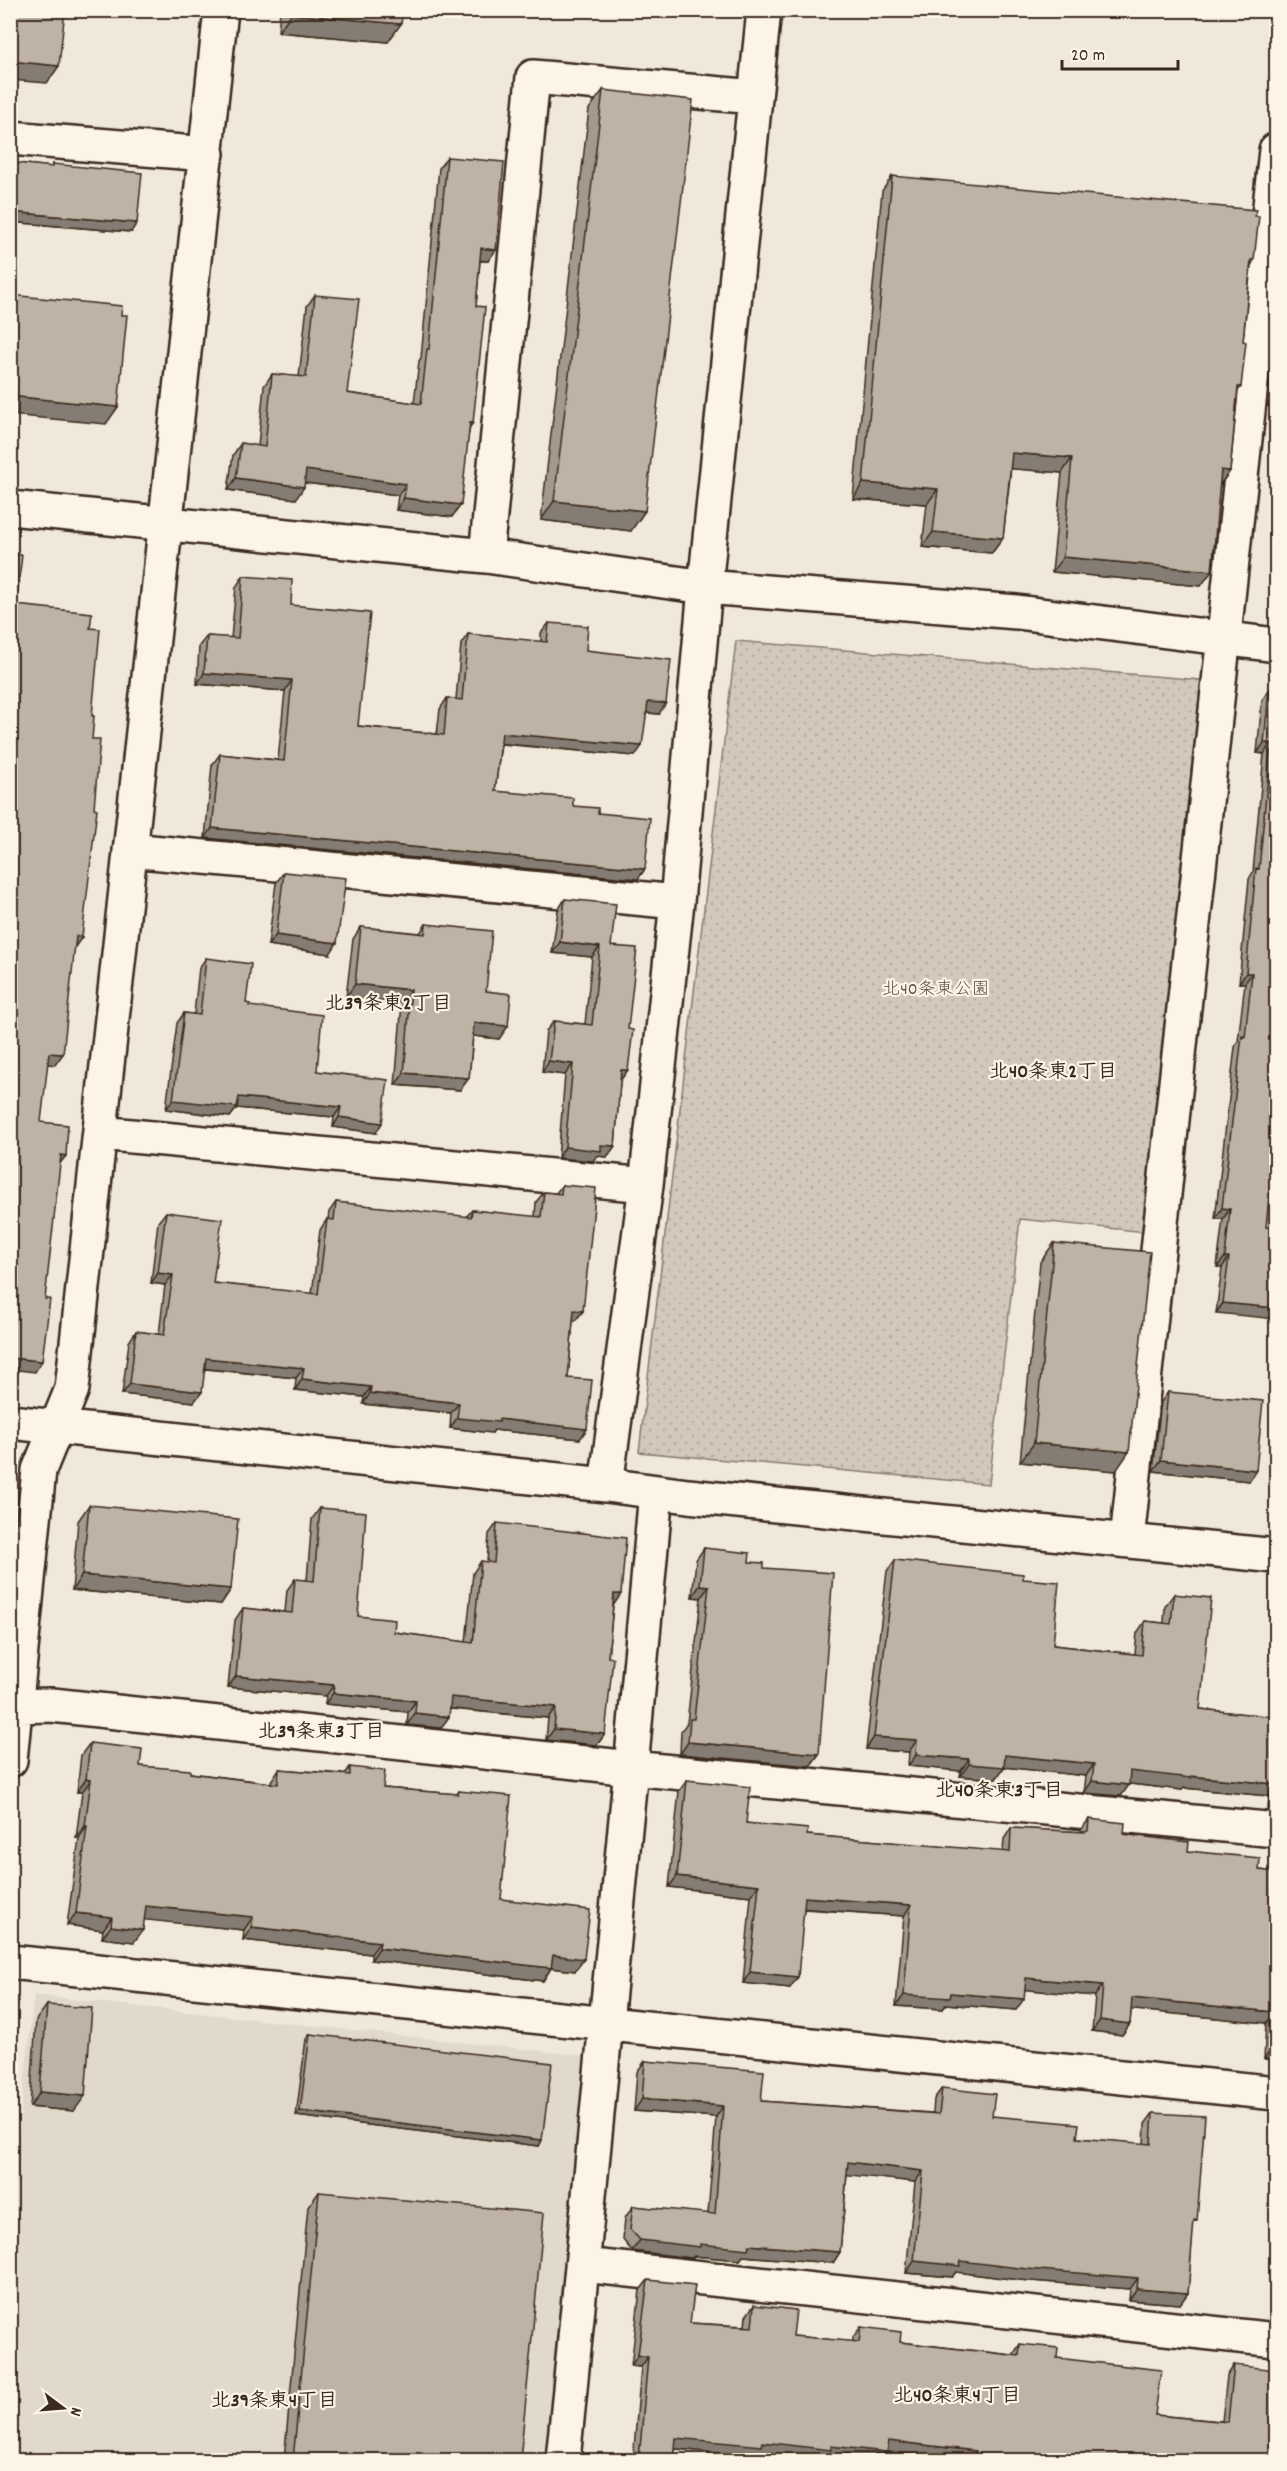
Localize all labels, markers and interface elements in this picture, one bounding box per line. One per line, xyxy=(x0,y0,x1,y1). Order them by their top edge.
scale bar xyxy=(1062,33,1178,71)
text: 20 m xyxy=(1071,44,1105,69)
park label: 北40条東公園 xyxy=(882,978,990,1003)
district label: 北39条東2丁目 xyxy=(325,991,451,1019)
district label: 北40条東2丁目 xyxy=(989,1059,1117,1087)
district label: 北39条東3丁目 xyxy=(258,1719,384,1747)
district label: 北40条東3丁目 xyxy=(935,1778,1063,1806)
north arrow xyxy=(33,2378,93,2438)
district label: 北40条東4丁目 xyxy=(893,2383,1021,2411)
district label: 北39条東4丁目 xyxy=(211,2388,337,2416)
text: N xyxy=(63,2404,87,2419)

